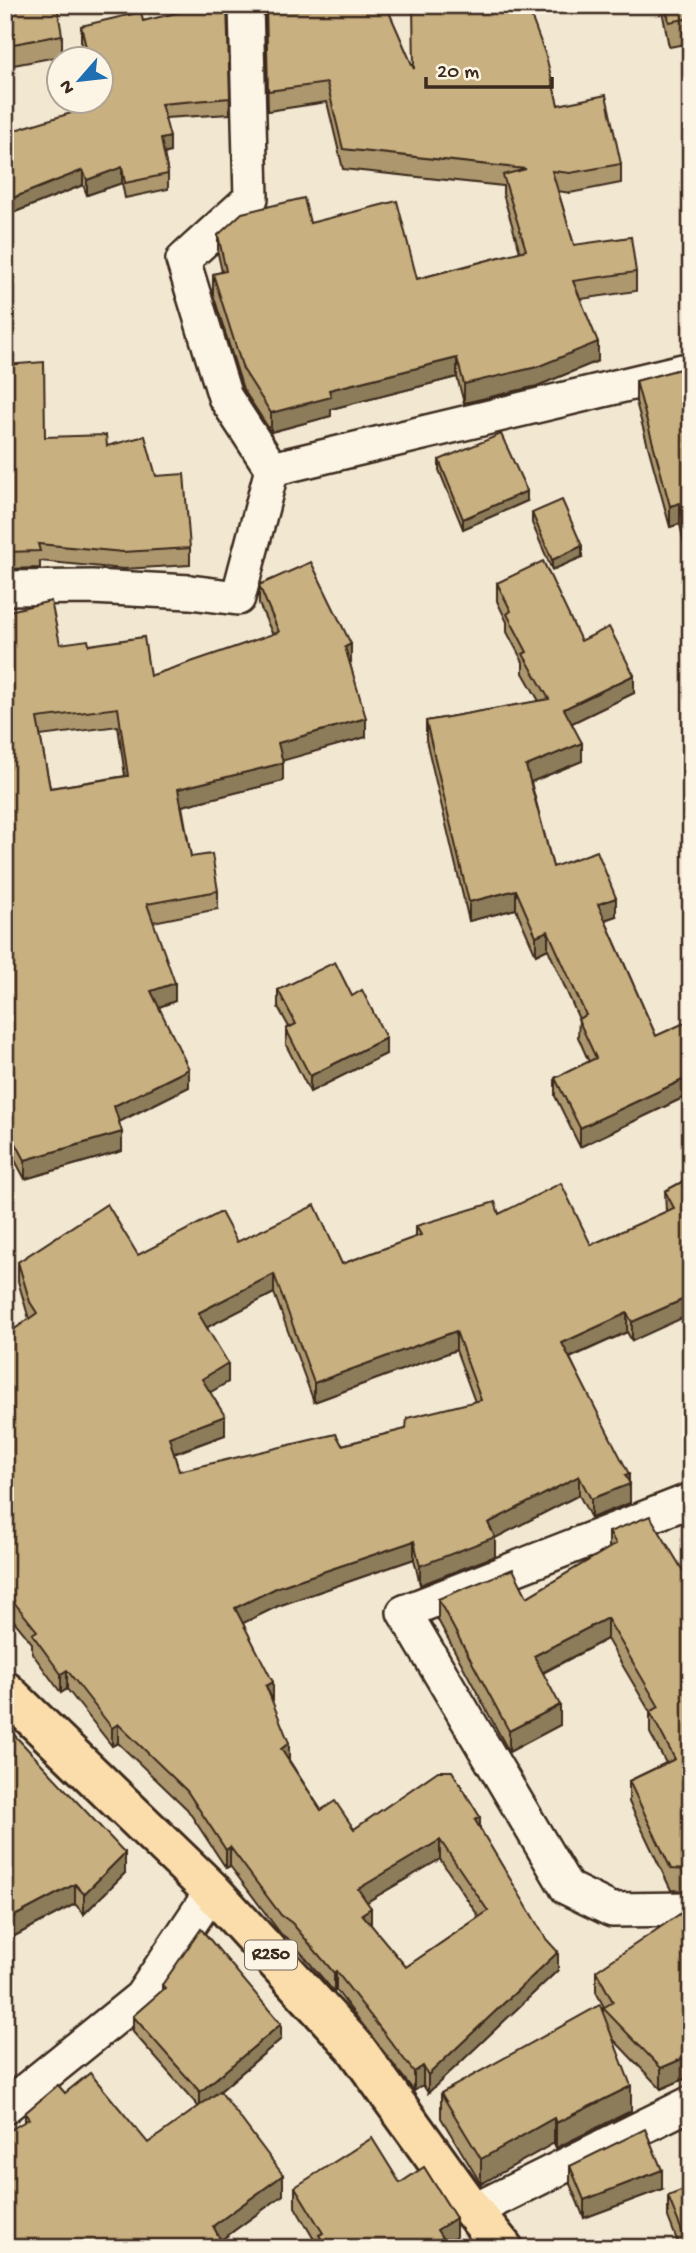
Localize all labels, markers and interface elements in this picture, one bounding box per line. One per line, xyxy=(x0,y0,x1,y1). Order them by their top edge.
north arrow xyxy=(46,46,116,116)
scale bar xyxy=(426,46,552,90)
text: 20 m xyxy=(437,61,479,86)
text: N xyxy=(55,75,81,97)
road number: R250 xyxy=(245,1940,297,1969)

